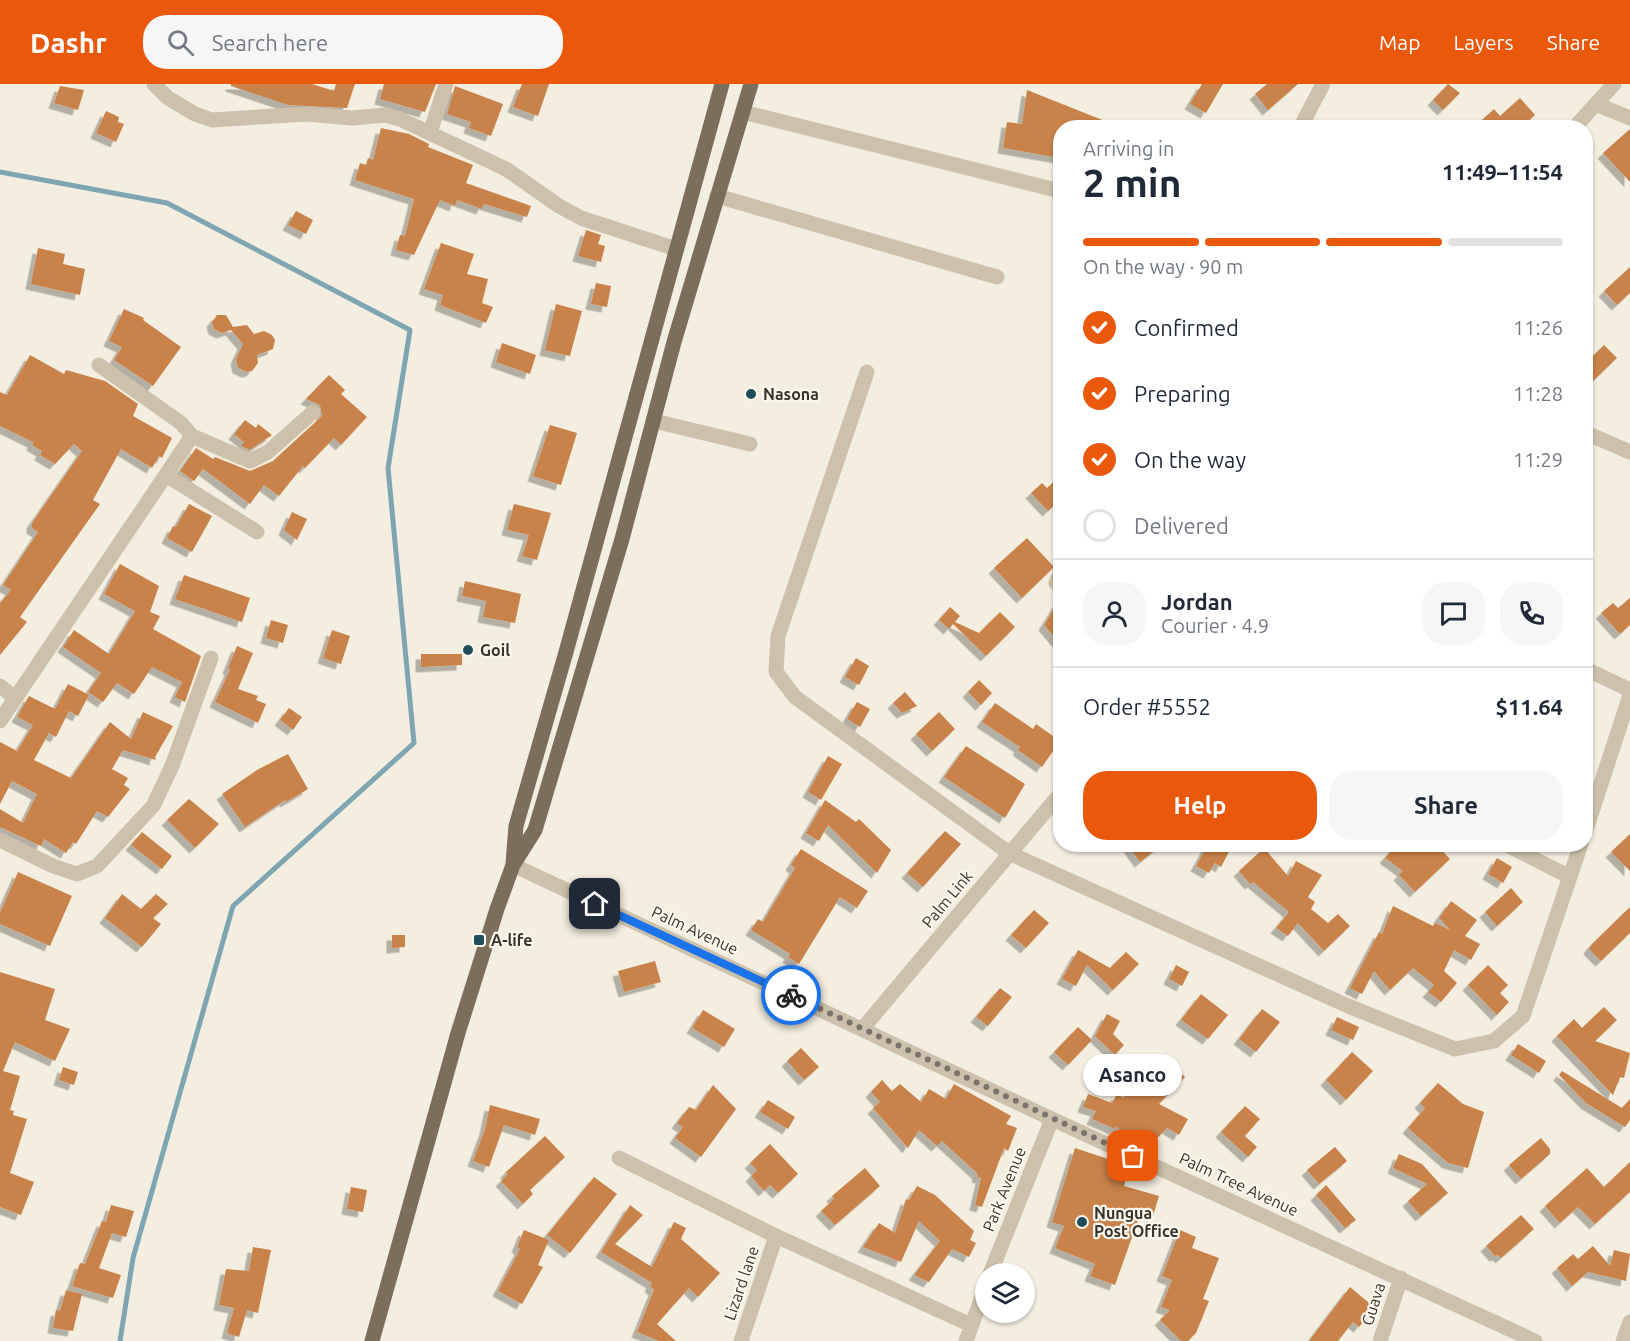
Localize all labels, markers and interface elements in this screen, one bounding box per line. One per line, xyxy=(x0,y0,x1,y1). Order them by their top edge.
search box xyxy=(143,15,563,69)
icon: search xyxy=(164,26,197,59)
text: Dashr xyxy=(30,27,107,58)
text: Search here xyxy=(212,30,328,55)
text: Map xyxy=(1379,30,1420,54)
text: Layers xyxy=(1453,30,1514,54)
text: Share xyxy=(1547,30,1600,54)
text: Arriving in xyxy=(1083,137,1174,160)
text: 11:49–11:54 xyxy=(1442,159,1563,184)
text: 2 min xyxy=(1083,161,1182,204)
text: On the way · 90 m xyxy=(1083,255,1243,278)
icon: check xyxy=(1083,311,1116,344)
text: Confirmed xyxy=(1134,315,1239,340)
text: 11:26 xyxy=(1513,316,1563,339)
icon: check xyxy=(1083,377,1116,410)
text: Preparing xyxy=(1134,381,1231,406)
text: 11:28 xyxy=(1513,382,1563,405)
place label: Nasona xyxy=(763,385,819,403)
marker: Nasona xyxy=(744,387,758,401)
icon: check xyxy=(1083,443,1116,476)
text: On the way xyxy=(1134,447,1246,472)
text: 11:29 xyxy=(1513,448,1563,471)
text: Delivered xyxy=(1134,513,1229,538)
button: person xyxy=(1083,582,1146,645)
button: chat xyxy=(1422,582,1485,645)
button: phone xyxy=(1500,582,1563,645)
text: Jordan xyxy=(1161,589,1233,614)
text: Courier · 4.9 xyxy=(1161,614,1269,637)
place label: Goil xyxy=(480,641,510,659)
marker: Goil xyxy=(461,643,475,657)
text: Order #5552 xyxy=(1083,694,1211,719)
text: $11.64 xyxy=(1496,694,1563,719)
button: Help xyxy=(1083,771,1317,840)
button: Share xyxy=(1329,771,1563,840)
street label: Palm Link xyxy=(918,867,976,931)
pin xyxy=(569,878,620,929)
icon: home xyxy=(578,887,611,920)
street label: Palm Avenue xyxy=(649,902,741,958)
place label: A-life xyxy=(491,931,532,949)
marker: A-life xyxy=(472,933,486,947)
courier xyxy=(761,965,821,1025)
icon: bike xyxy=(775,979,808,1012)
callout: Asanco xyxy=(1084,1054,1182,1096)
text: Asanco xyxy=(1099,1063,1166,1086)
pin xyxy=(1107,1130,1158,1181)
icon: bag xyxy=(1116,1139,1149,1172)
street label: Park Avenue xyxy=(979,1144,1029,1234)
street label: Palm Tree Avenue xyxy=(1177,1149,1301,1219)
place label: Nungua Post Office xyxy=(1094,1204,1179,1240)
marker: Nungua Post Office xyxy=(1075,1215,1089,1229)
street label: Lizard lane xyxy=(720,1244,762,1322)
map controls xyxy=(975,1263,1035,1323)
button: layers xyxy=(975,1263,1035,1323)
street label: Guava xyxy=(1358,1280,1388,1328)

